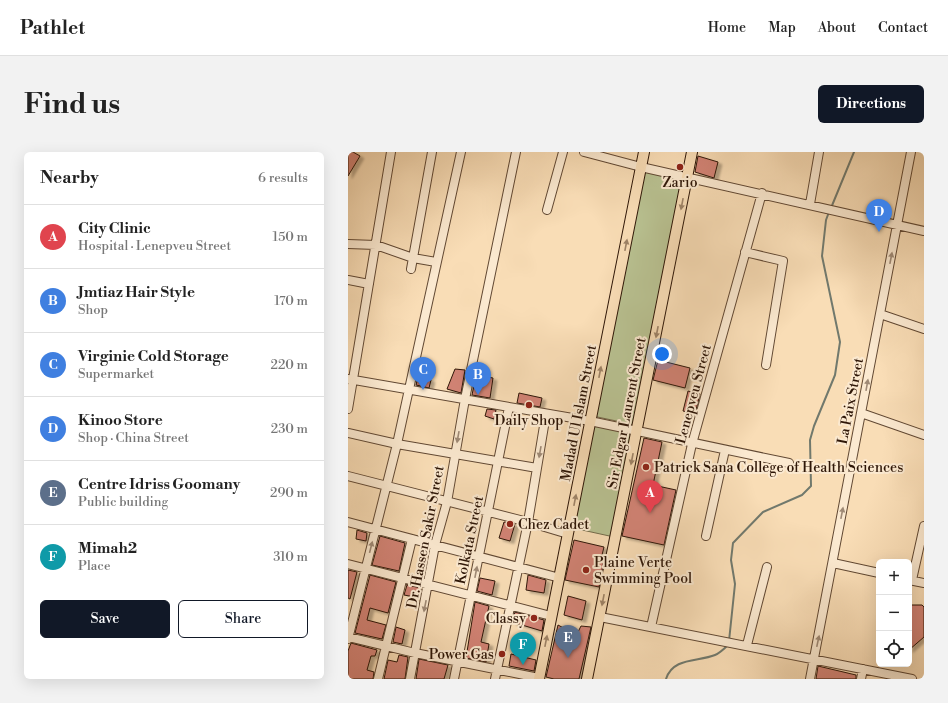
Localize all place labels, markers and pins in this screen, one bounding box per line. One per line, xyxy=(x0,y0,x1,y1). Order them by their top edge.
marker: Zario xyxy=(675,162,685,172)
place label: Zario xyxy=(662,174,698,192)
pin: D xyxy=(866,199,892,232)
pin: C xyxy=(410,357,436,390)
pin: B xyxy=(465,362,491,395)
marker: Daily Shop xyxy=(524,400,534,410)
place label: Daily Shop xyxy=(495,412,563,430)
place label: Patrick Sana College of Health Sciences xyxy=(654,459,903,477)
marker: Patrick Sana College of Health Sciences xyxy=(641,462,651,472)
pin: A xyxy=(637,480,663,513)
place label: Chez Cadet xyxy=(518,516,589,534)
marker: Chez Cadet xyxy=(505,519,515,529)
place label: Plaine Verte Swimming Pool xyxy=(594,554,692,588)
marker: Plaine Verte Swimming Pool xyxy=(581,565,591,575)
place label: Classy xyxy=(486,610,526,628)
marker: Classy xyxy=(529,613,539,623)
pin: E xyxy=(555,625,581,658)
pin: F xyxy=(510,632,536,665)
place label: Power Gas xyxy=(429,646,494,664)
marker: Power Gas xyxy=(497,649,507,659)

